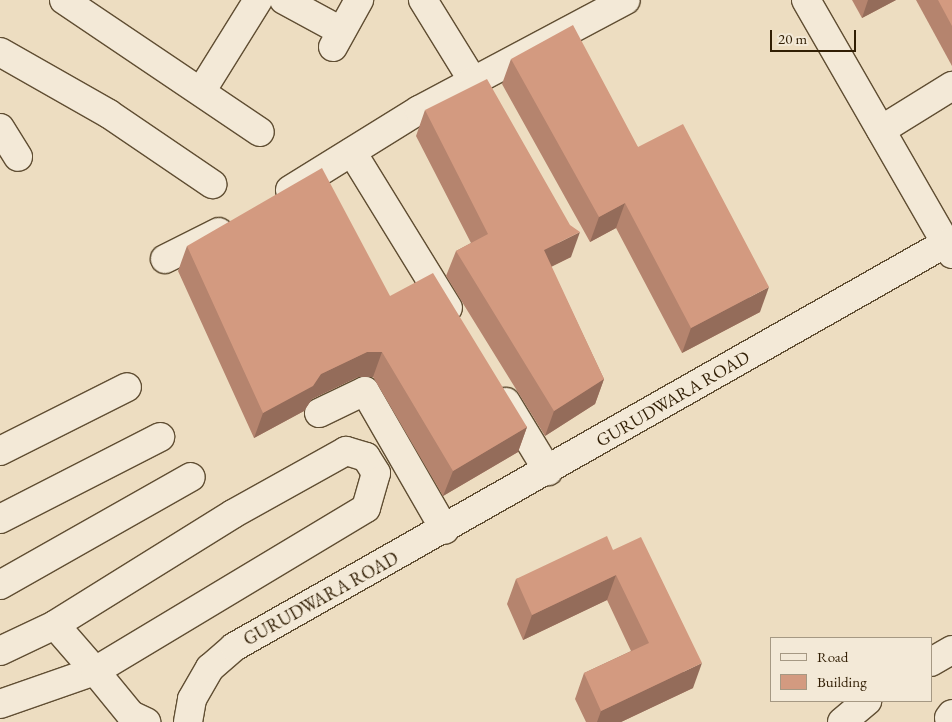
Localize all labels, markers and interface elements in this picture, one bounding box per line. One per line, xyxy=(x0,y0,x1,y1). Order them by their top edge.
scale bar xyxy=(772,20,858,52)
text: 20 m xyxy=(778,29,807,48)
street label: GURUDWARA ROAD xyxy=(592,346,754,452)
street label: GURUDWARA ROAD xyxy=(240,547,402,651)
legend xyxy=(770,637,932,702)
text: Road xyxy=(817,647,848,666)
text: Building xyxy=(817,672,867,691)

